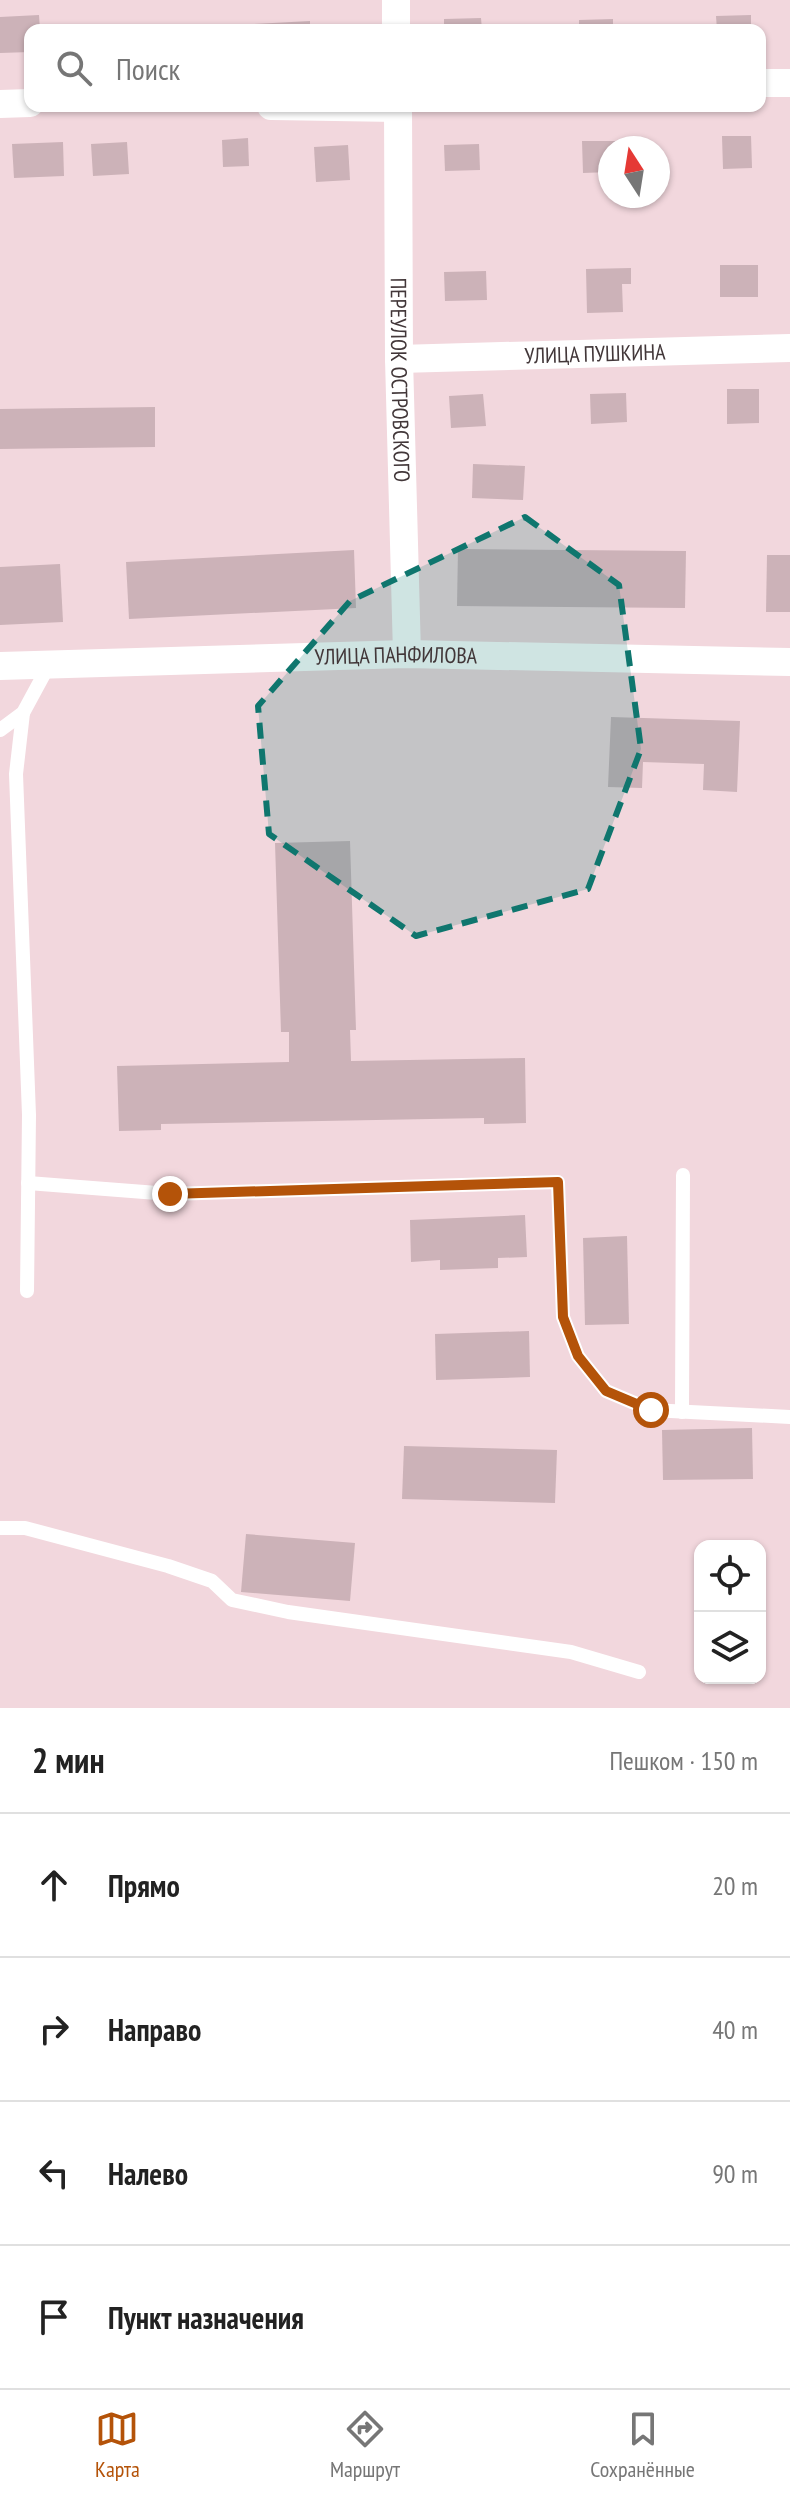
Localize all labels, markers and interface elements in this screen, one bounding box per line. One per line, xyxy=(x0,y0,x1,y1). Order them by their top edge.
search box xyxy=(24,24,766,112)
icon: search xyxy=(52,46,96,90)
text: Поиск xyxy=(116,49,180,88)
north arrow xyxy=(598,136,670,208)
street label: ПЕРЕУЛОК ОСТРОВСКОГО xyxy=(385,278,416,483)
street label: УЛИЦА ПУШКИНА xyxy=(524,337,666,369)
street label: УЛИЦА ПАНФИЛОВА xyxy=(314,640,478,671)
route end xyxy=(152,1176,188,1212)
route start xyxy=(633,1392,669,1428)
map controls xyxy=(694,1540,766,1684)
button: locate xyxy=(694,1540,766,1612)
button: layers xyxy=(694,1612,766,1684)
text: 2 мин xyxy=(32,1738,105,1782)
text: Пешком · 150 m xyxy=(609,1744,758,1777)
icon: ahead xyxy=(32,1863,76,1907)
text: Прямо xyxy=(108,1866,180,1905)
text: 20 m xyxy=(712,1869,758,1902)
icon: right xyxy=(32,2007,76,2051)
text: Направо xyxy=(108,2010,201,2049)
text: 40 m xyxy=(712,2013,758,2046)
icon: left xyxy=(32,2151,76,2195)
text: Налево xyxy=(108,2154,188,2193)
text: 90 m xyxy=(712,2157,758,2190)
icon: arrive xyxy=(32,2295,76,2339)
text: Пункт назначения xyxy=(108,2298,304,2337)
tab: Карта xyxy=(95,2407,140,2483)
tab: Маршрут xyxy=(330,2407,400,2483)
tab: Сохранённые xyxy=(590,2407,695,2483)

